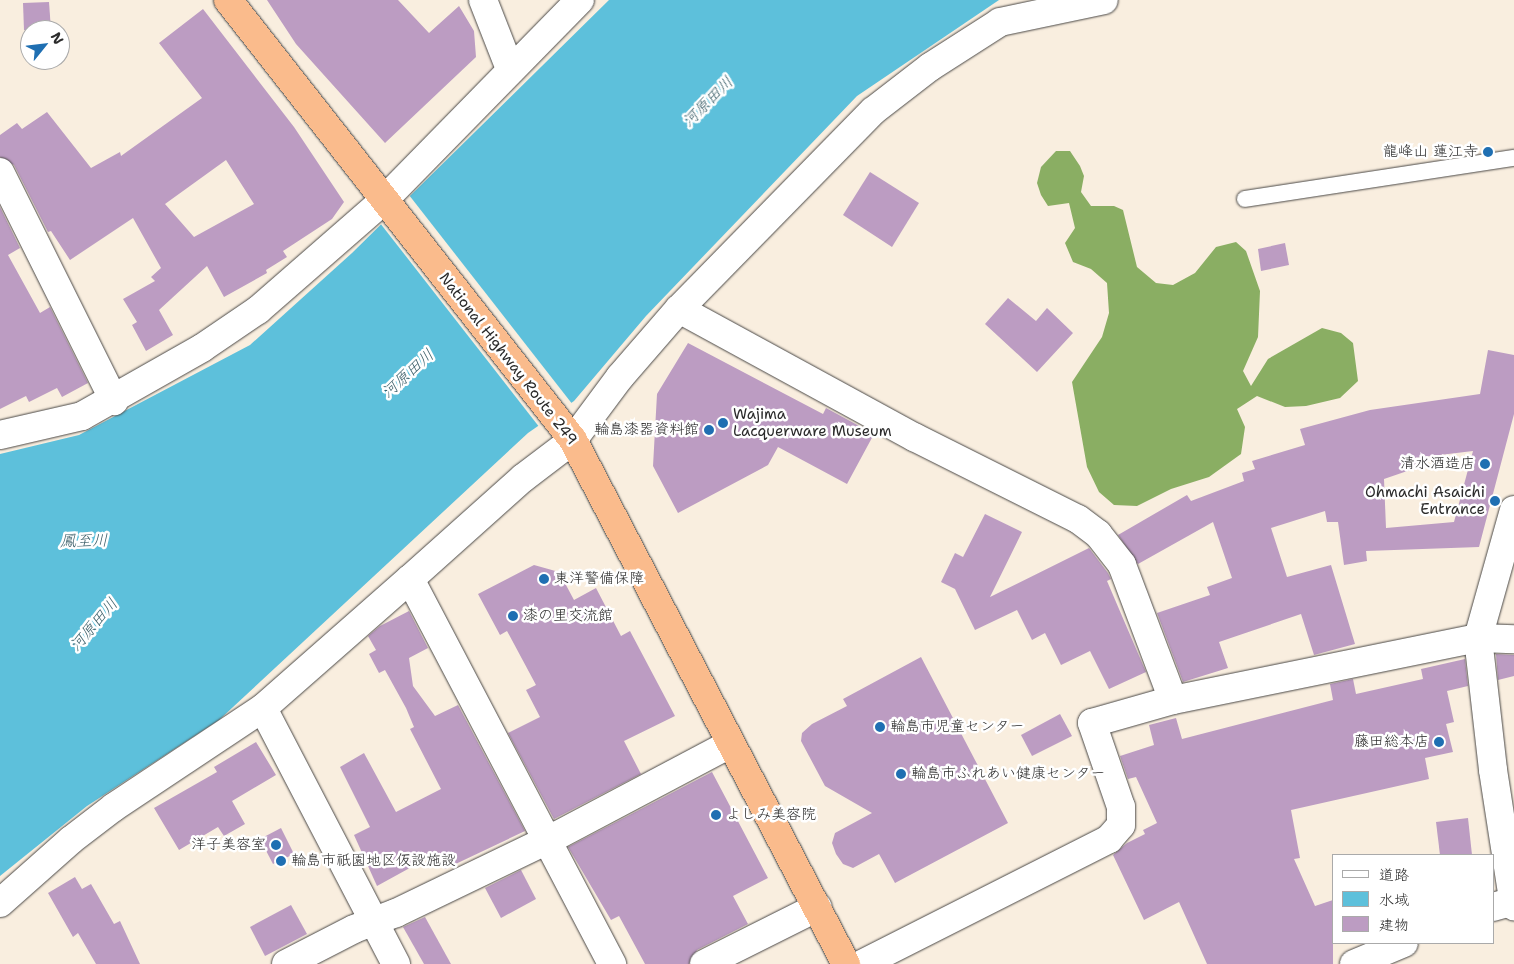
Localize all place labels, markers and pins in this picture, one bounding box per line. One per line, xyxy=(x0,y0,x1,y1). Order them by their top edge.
place label: 龍峰山 蓮江寺 xyxy=(1383,143,1478,161)
marker: 龍峰山 蓮江寺 xyxy=(1482,146,1494,158)
place label: Wajima Lacquerware Museum xyxy=(733,405,892,440)
marker: Wajima Lacquerware Museum xyxy=(717,417,729,429)
place label: 輪島漆器資料館 xyxy=(594,421,699,439)
marker: 輪島漆器資料館 xyxy=(703,424,715,436)
place label: 清水酒造店 xyxy=(1400,455,1475,473)
marker: 清水酒造店 xyxy=(1479,458,1491,470)
place label: Ohmachi Asaichi Entrance xyxy=(1365,483,1485,518)
marker: Ohmachi Asaichi Entrance xyxy=(1489,495,1501,507)
place label: 東洋警備保障 xyxy=(554,570,644,588)
marker: 東洋警備保障 xyxy=(538,573,550,585)
place label: 漆の里交流館 xyxy=(523,607,613,625)
marker: 漆の里交流館 xyxy=(507,610,519,622)
place label: 輪島市児童センター xyxy=(890,718,1025,736)
marker: 輪島市児童センター xyxy=(874,721,886,733)
place label: 藤田総本店 xyxy=(1354,733,1429,751)
marker: 藤田総本店 xyxy=(1433,736,1445,748)
place label: 輪島市ふれあい健康センター xyxy=(911,765,1106,783)
marker: 輪島市ふれあい健康センター xyxy=(895,768,907,780)
place label: よしみ美容院 xyxy=(726,806,816,824)
marker: よしみ美容院 xyxy=(710,809,722,821)
place label: 洋子美容室 xyxy=(191,836,266,854)
marker: 洋子美容室 xyxy=(270,839,282,851)
place label: 輪島市祇園地区仮設施設 xyxy=(291,852,456,870)
marker: 輪島市祇園地区仮設施設 xyxy=(275,855,287,867)

